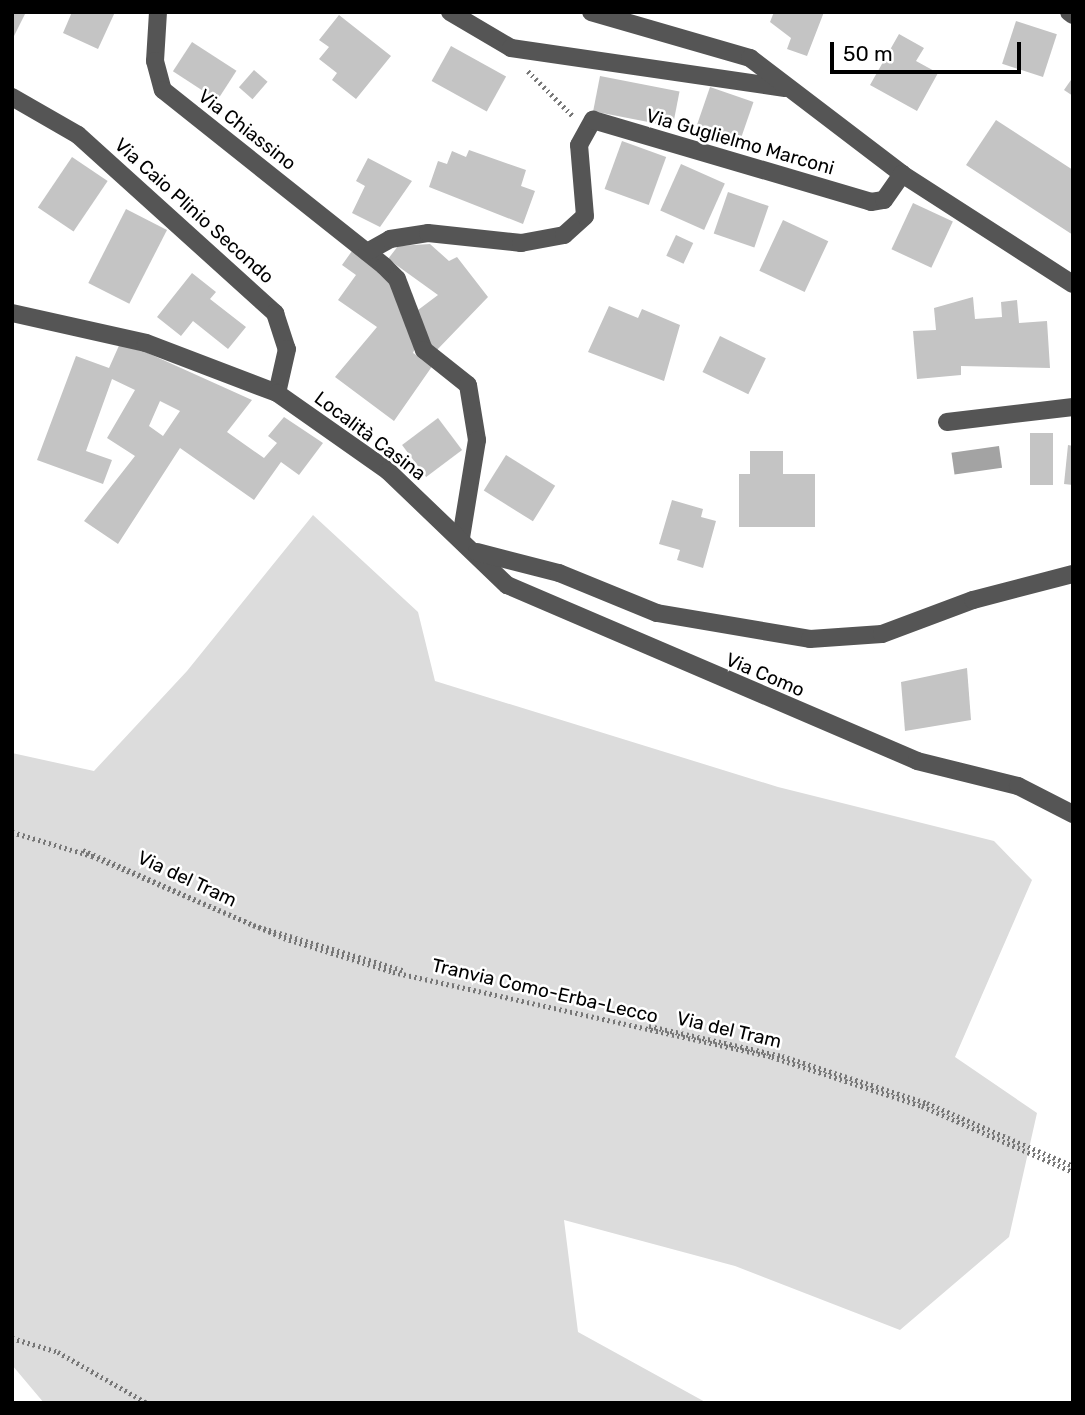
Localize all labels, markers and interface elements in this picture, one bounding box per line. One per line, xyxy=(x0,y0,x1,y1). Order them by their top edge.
scale bar xyxy=(833,28,1024,72)
text: 50 m xyxy=(843,41,893,66)
street label: Via Chiassino xyxy=(194,85,300,175)
street label: Via Guglielmo Marconi xyxy=(643,104,837,180)
street label: Via Caio Plinio Secondo xyxy=(110,134,278,288)
street label: Località Casina xyxy=(310,387,430,485)
street label: Via Como xyxy=(722,648,808,702)
street label: Via del Tram xyxy=(134,846,240,912)
street label: Tranvia Como-Erba-Lecco xyxy=(430,954,660,1028)
street label: Via del Tram xyxy=(674,1007,784,1053)

